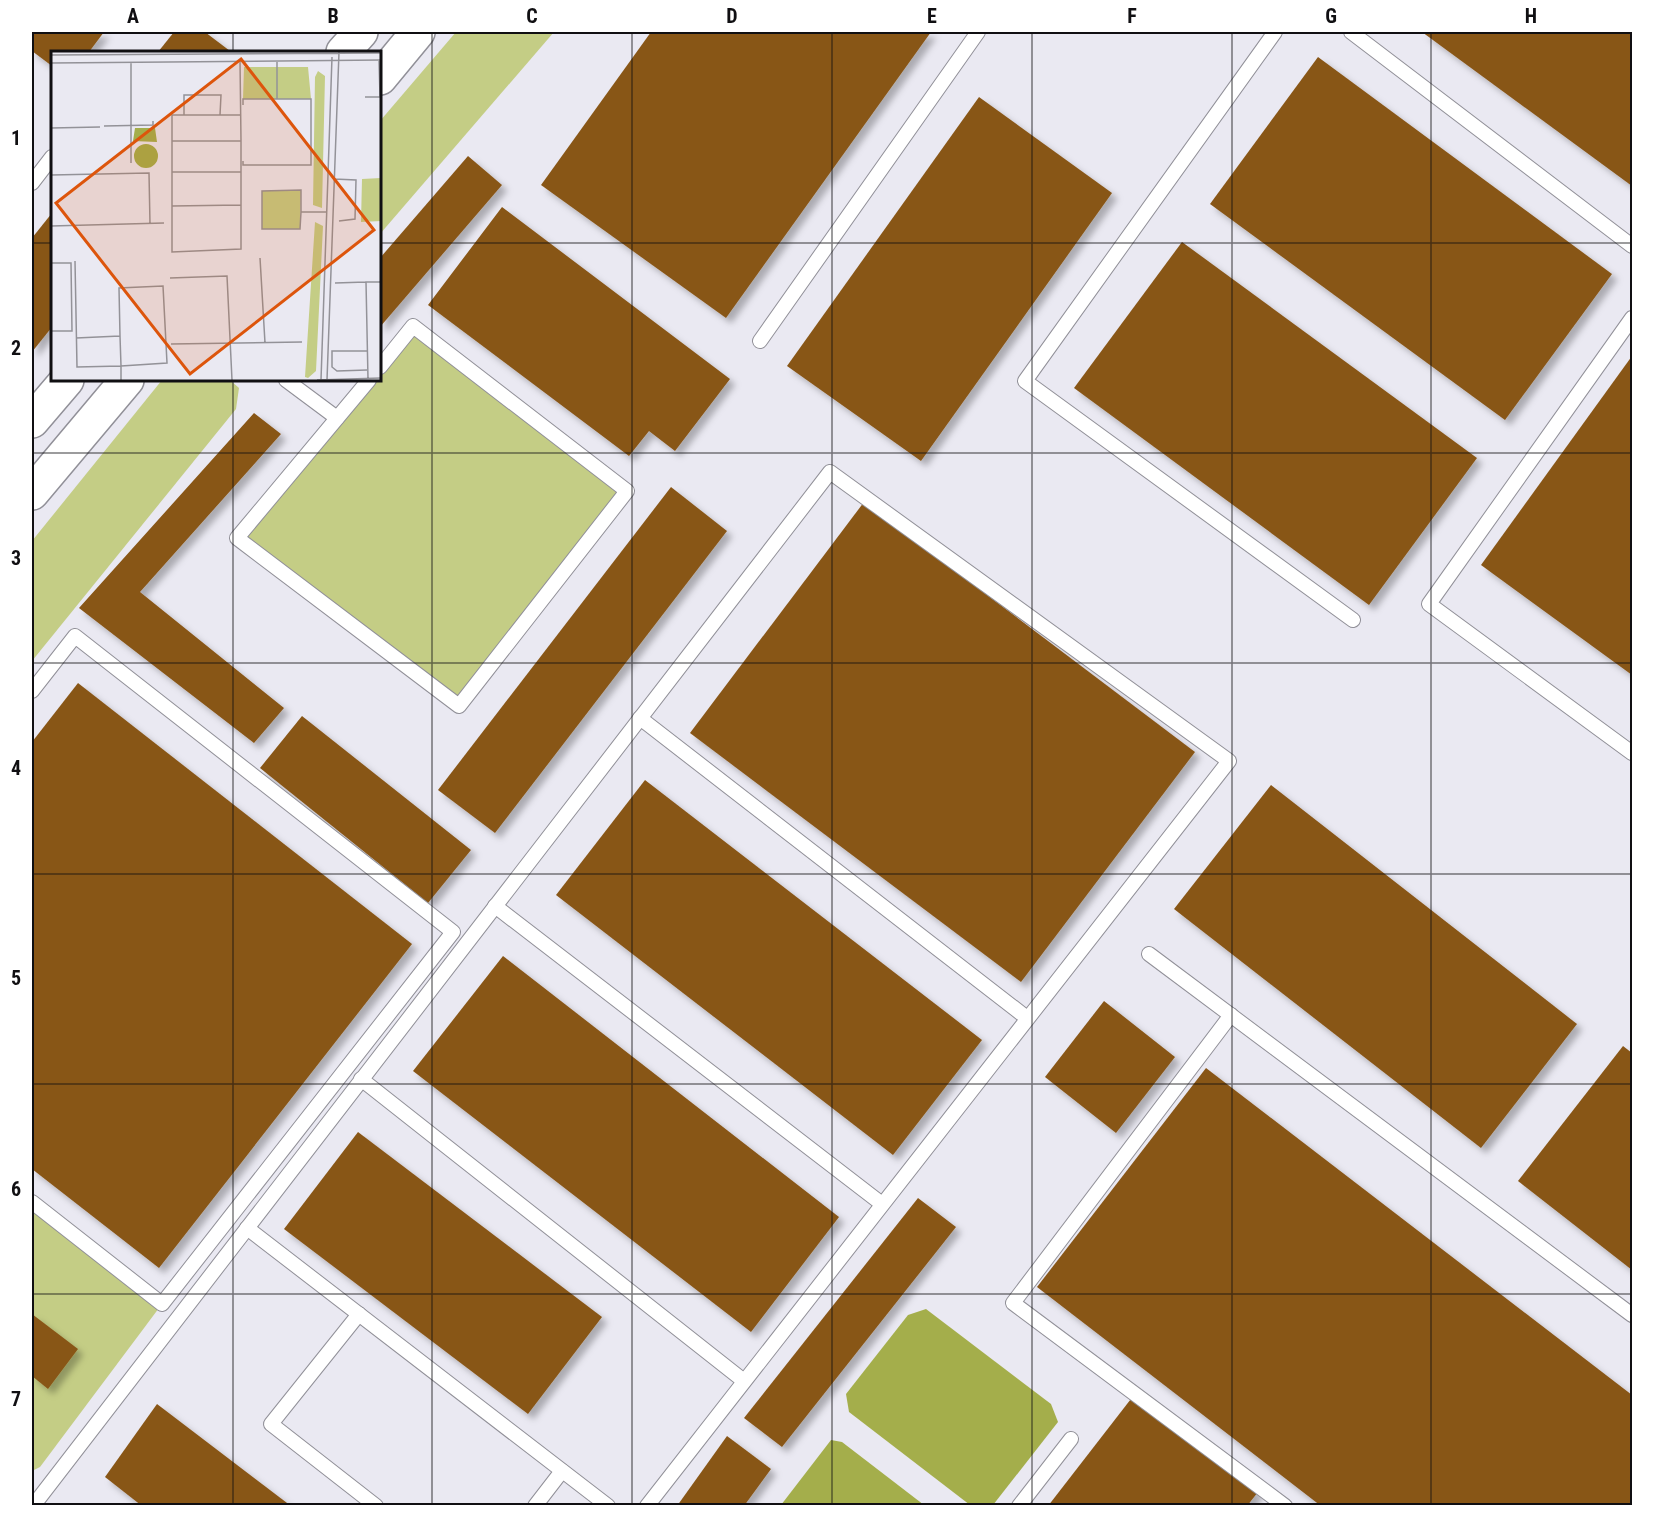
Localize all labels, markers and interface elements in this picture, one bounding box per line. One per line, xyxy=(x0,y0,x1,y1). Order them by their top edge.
text: A xyxy=(127,4,139,28)
text: B xyxy=(327,4,339,28)
text: C xyxy=(526,4,538,28)
text: D xyxy=(726,4,738,28)
text: E xyxy=(927,4,937,28)
text: F xyxy=(1127,4,1137,28)
text: G xyxy=(1325,4,1337,28)
text: H xyxy=(1525,4,1537,28)
inset map xyxy=(51,51,381,381)
text: 1 xyxy=(11,126,21,150)
text: 2 xyxy=(11,336,21,360)
text: 3 xyxy=(11,546,21,570)
text: 4 xyxy=(11,756,21,780)
text: 5 xyxy=(11,966,21,990)
text: 6 xyxy=(11,1177,21,1201)
text: 7 xyxy=(11,1387,21,1411)

